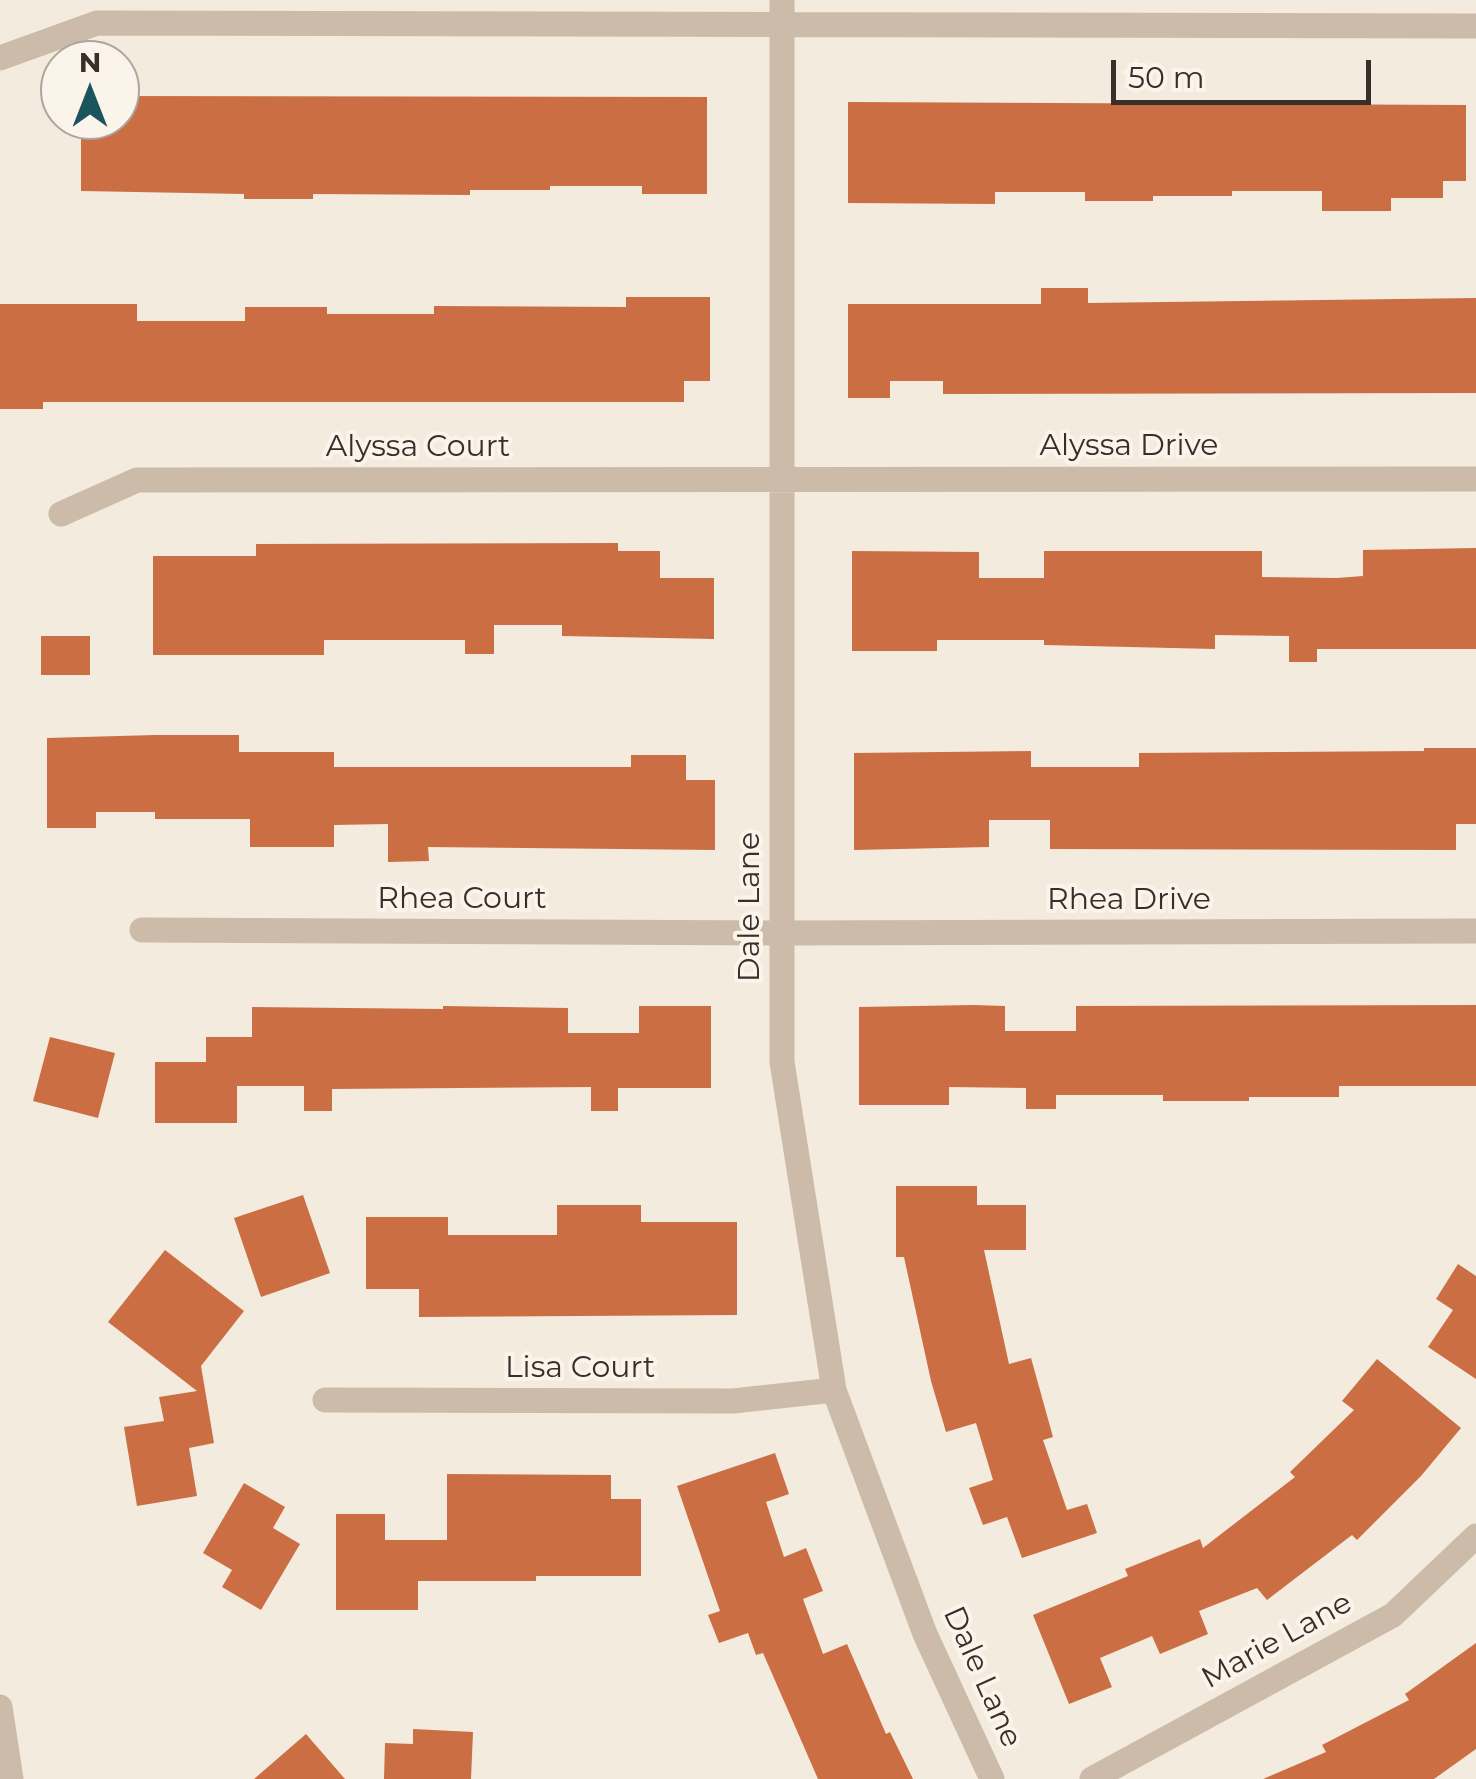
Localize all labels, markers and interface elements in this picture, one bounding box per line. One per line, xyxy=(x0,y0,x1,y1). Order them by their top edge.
north arrow xyxy=(40,40,140,140)
scale bar xyxy=(1116,40,1376,102)
text: N xyxy=(79,45,101,79)
text: 50 m xyxy=(1128,59,1205,96)
street label: Alyssa Drive xyxy=(1040,428,1218,464)
street label: Alyssa Court xyxy=(326,429,510,465)
street label: Dale Lane xyxy=(732,832,768,982)
street label: Rhea Court xyxy=(377,881,547,917)
street label: Rhea Drive xyxy=(1047,882,1211,918)
street label: Lisa Court xyxy=(505,1350,655,1386)
street label: Marie Lane xyxy=(1196,1585,1358,1697)
street label: Dale Lane xyxy=(935,1601,1029,1753)

